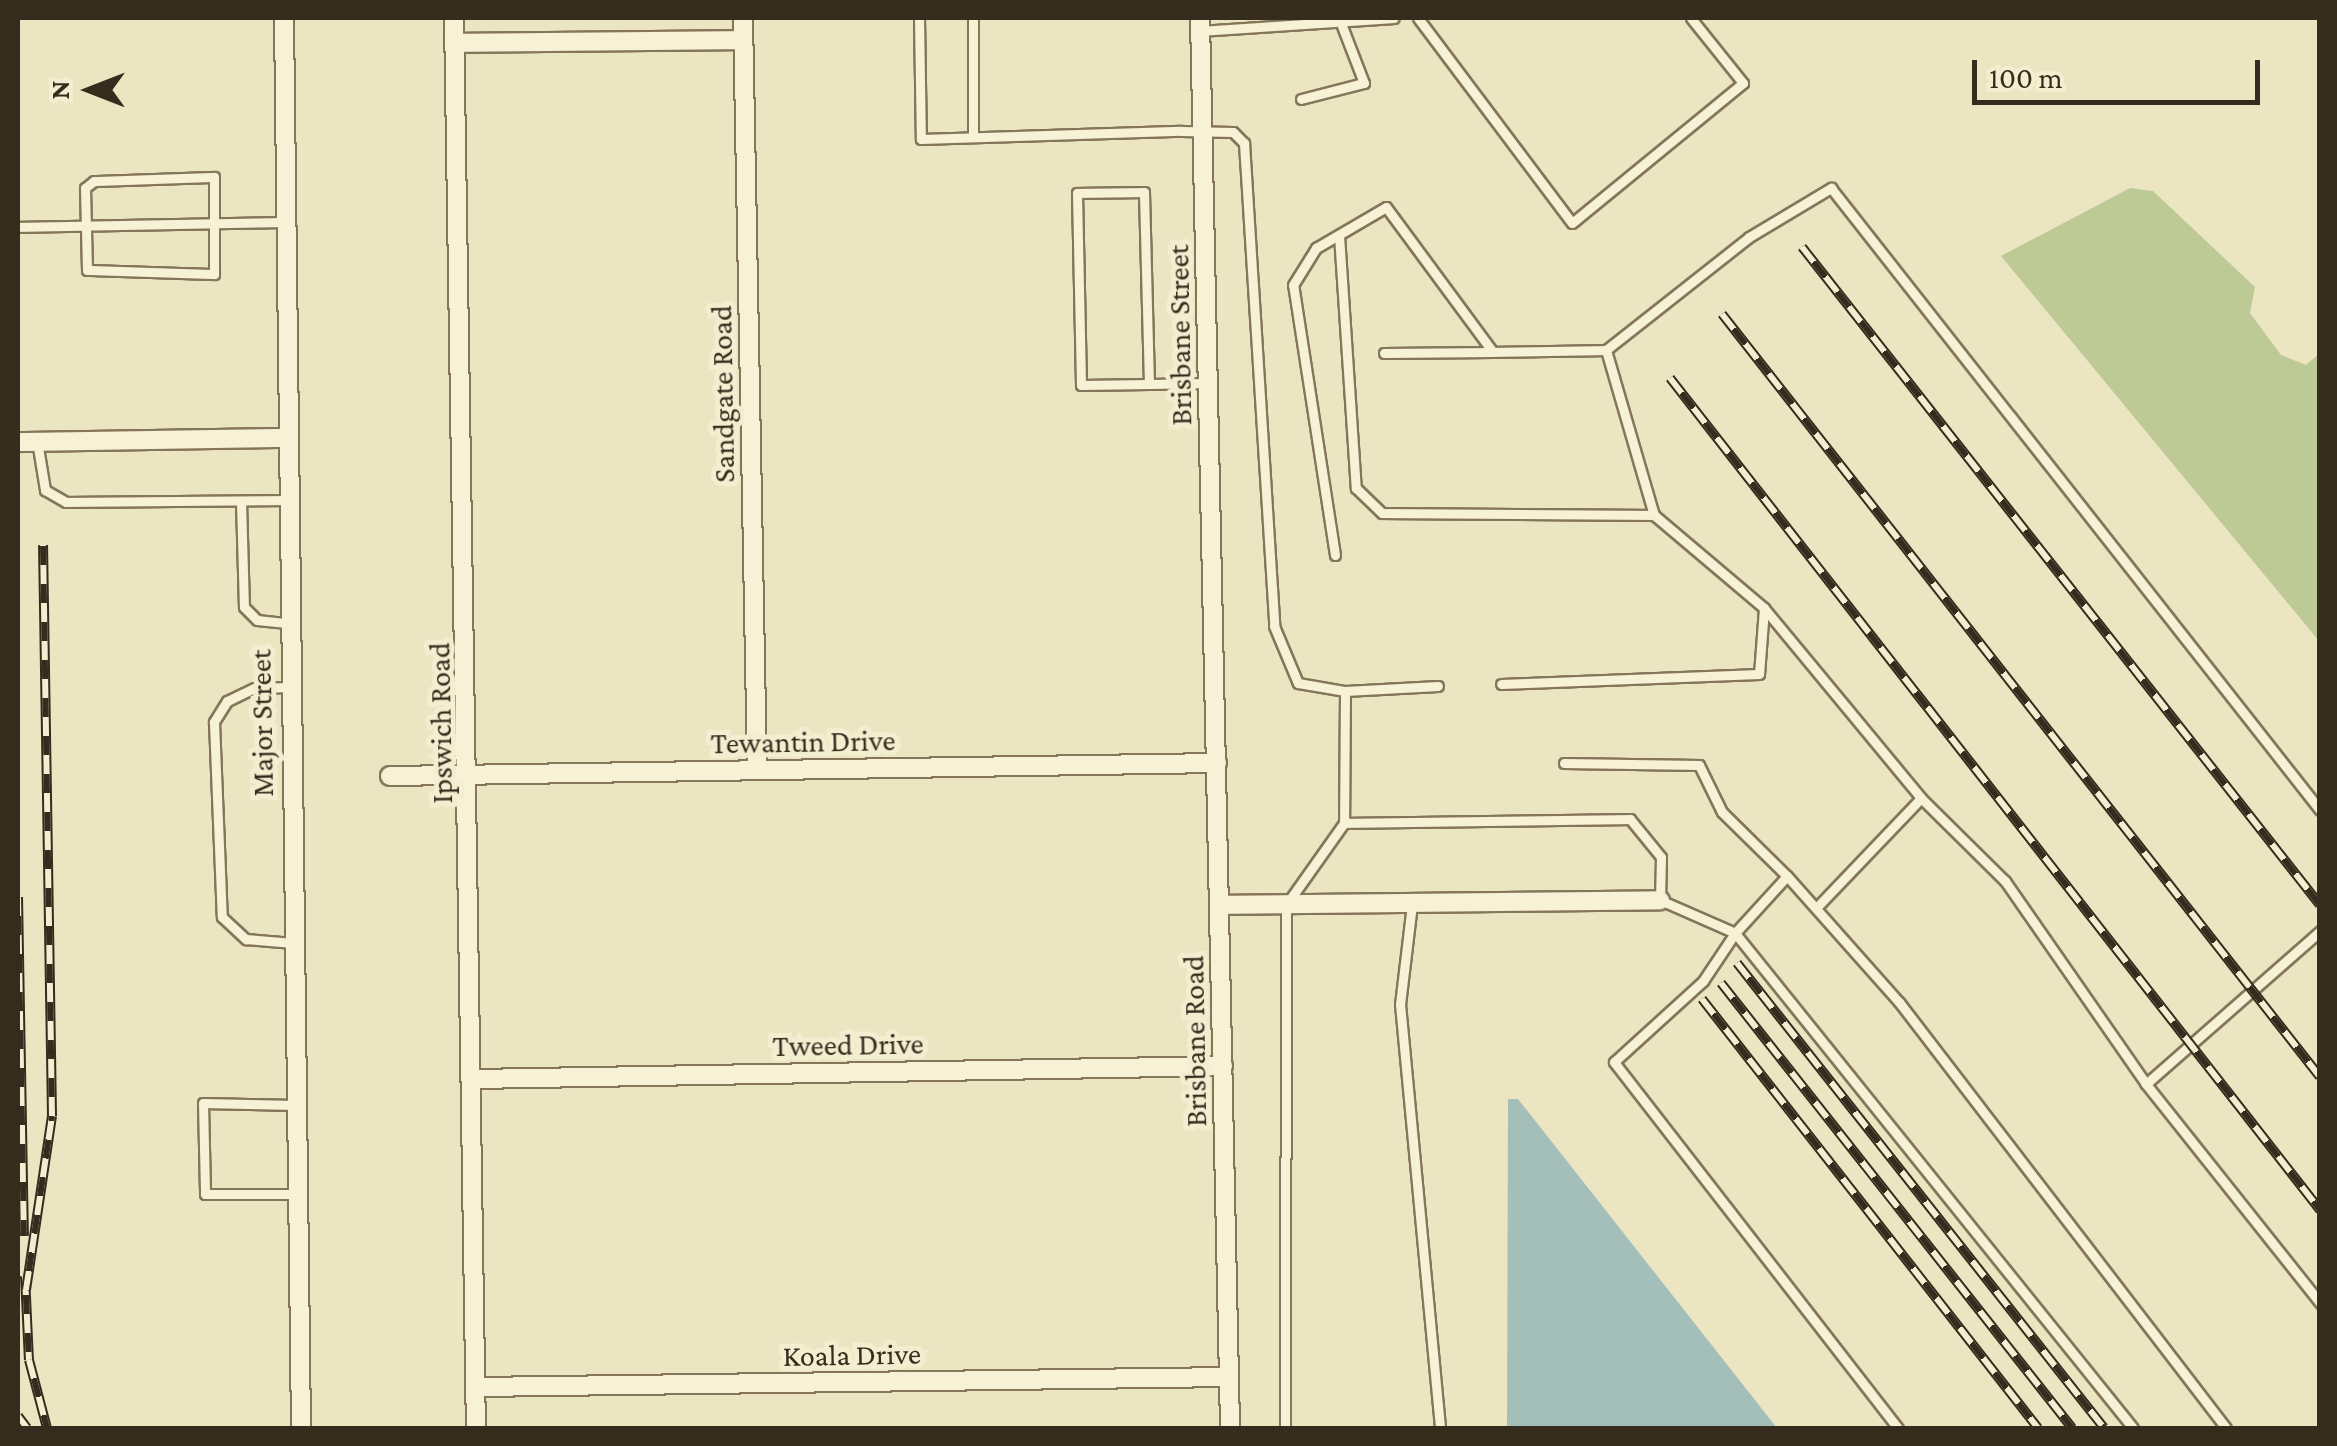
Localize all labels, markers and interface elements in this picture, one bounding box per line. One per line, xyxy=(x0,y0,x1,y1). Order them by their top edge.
north arrow xyxy=(40,40,140,140)
scale bar xyxy=(1977,40,2264,102)
text: 100 m xyxy=(1989,61,2063,94)
text: N xyxy=(44,80,75,100)
street label: Brisbane Street xyxy=(1160,244,1200,426)
street label: Sandgate Road xyxy=(703,305,743,483)
street label: Ipswich Road xyxy=(422,642,460,804)
street label: Major Street xyxy=(243,649,281,797)
street label: Tewantin Drive xyxy=(710,722,896,762)
street label: Brisbane Road xyxy=(1176,955,1214,1127)
street label: Tweed Drive xyxy=(772,1026,924,1064)
street label: Koala Drive xyxy=(783,1336,921,1374)

